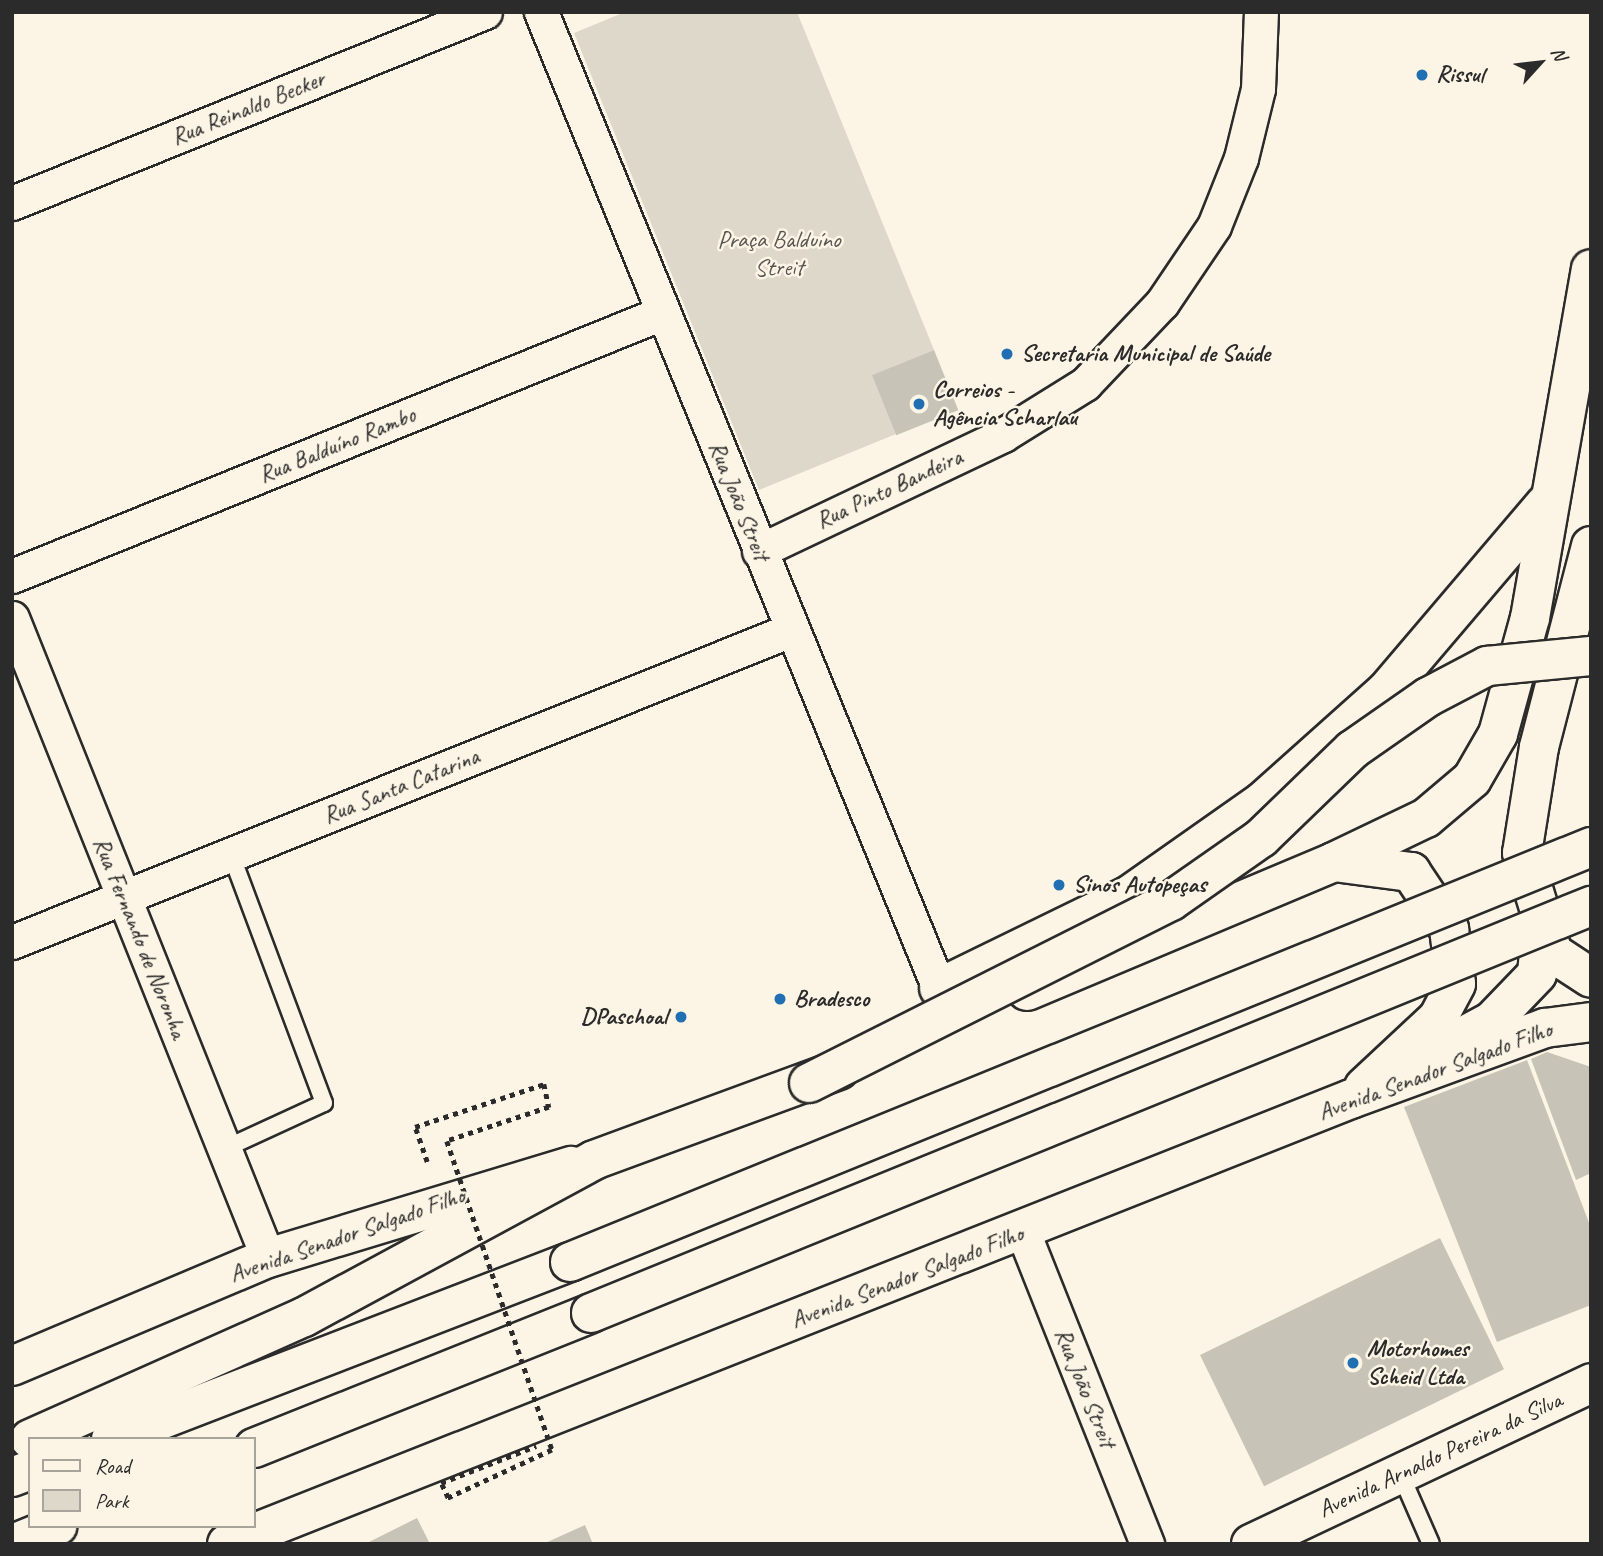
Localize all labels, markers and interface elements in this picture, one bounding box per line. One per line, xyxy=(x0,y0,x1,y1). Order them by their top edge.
north arrow xyxy=(1505,28,1575,98)
text: N xyxy=(1545,43,1572,64)
place label: Rissul xyxy=(1436,61,1484,89)
street label: Rua Reinaldo Becker xyxy=(167,64,329,152)
marker: Rissul xyxy=(1414,67,1430,83)
park label: Praça Balduíno Streit xyxy=(717,226,841,282)
place label: Secretaria Municipal de Saúde xyxy=(1021,340,1270,368)
marker: Secretaria Municipal de Saúde xyxy=(999,346,1015,362)
place label: Correios - Agência Scharlau xyxy=(933,376,1075,432)
marker: Correios - Agência Scharlau xyxy=(911,396,927,412)
street label: Rua Balduíno Rambo xyxy=(254,400,420,490)
street label: Rua João Streit xyxy=(702,437,776,565)
street label: Rua Pinto Bandeira xyxy=(810,442,968,536)
street label: Rua Santa Catarina xyxy=(318,741,484,831)
street label: Rua Fernando de Noronha xyxy=(87,834,193,1042)
place label: Sinos Autopeças xyxy=(1073,871,1206,899)
marker: Sinos Autopeças xyxy=(1051,877,1067,893)
place label: Bradesco xyxy=(794,985,869,1013)
marker: Bradesco xyxy=(772,991,788,1007)
place label: DPaschoal xyxy=(581,1003,667,1031)
marker: DPaschoal xyxy=(673,1009,689,1025)
street label: Avenida Senador Salgado Filho xyxy=(1314,1015,1556,1127)
street label: Avenida Senador Salgado Filho xyxy=(226,1181,468,1289)
street label: Avenida Senador Salgado Filho xyxy=(787,1219,1027,1335)
street label: Rua João Streit xyxy=(1048,1324,1122,1452)
place label: Motorhomes Scheid Ltda xyxy=(1367,1335,1468,1391)
marker: Motorhomes Scheid Ltda xyxy=(1345,1355,1361,1371)
street label: Avenida Arnaldo Pereira da Silva xyxy=(1313,1386,1567,1524)
legend xyxy=(28,1437,256,1528)
text: Road xyxy=(95,1453,130,1479)
text: Park xyxy=(95,1488,128,1514)

